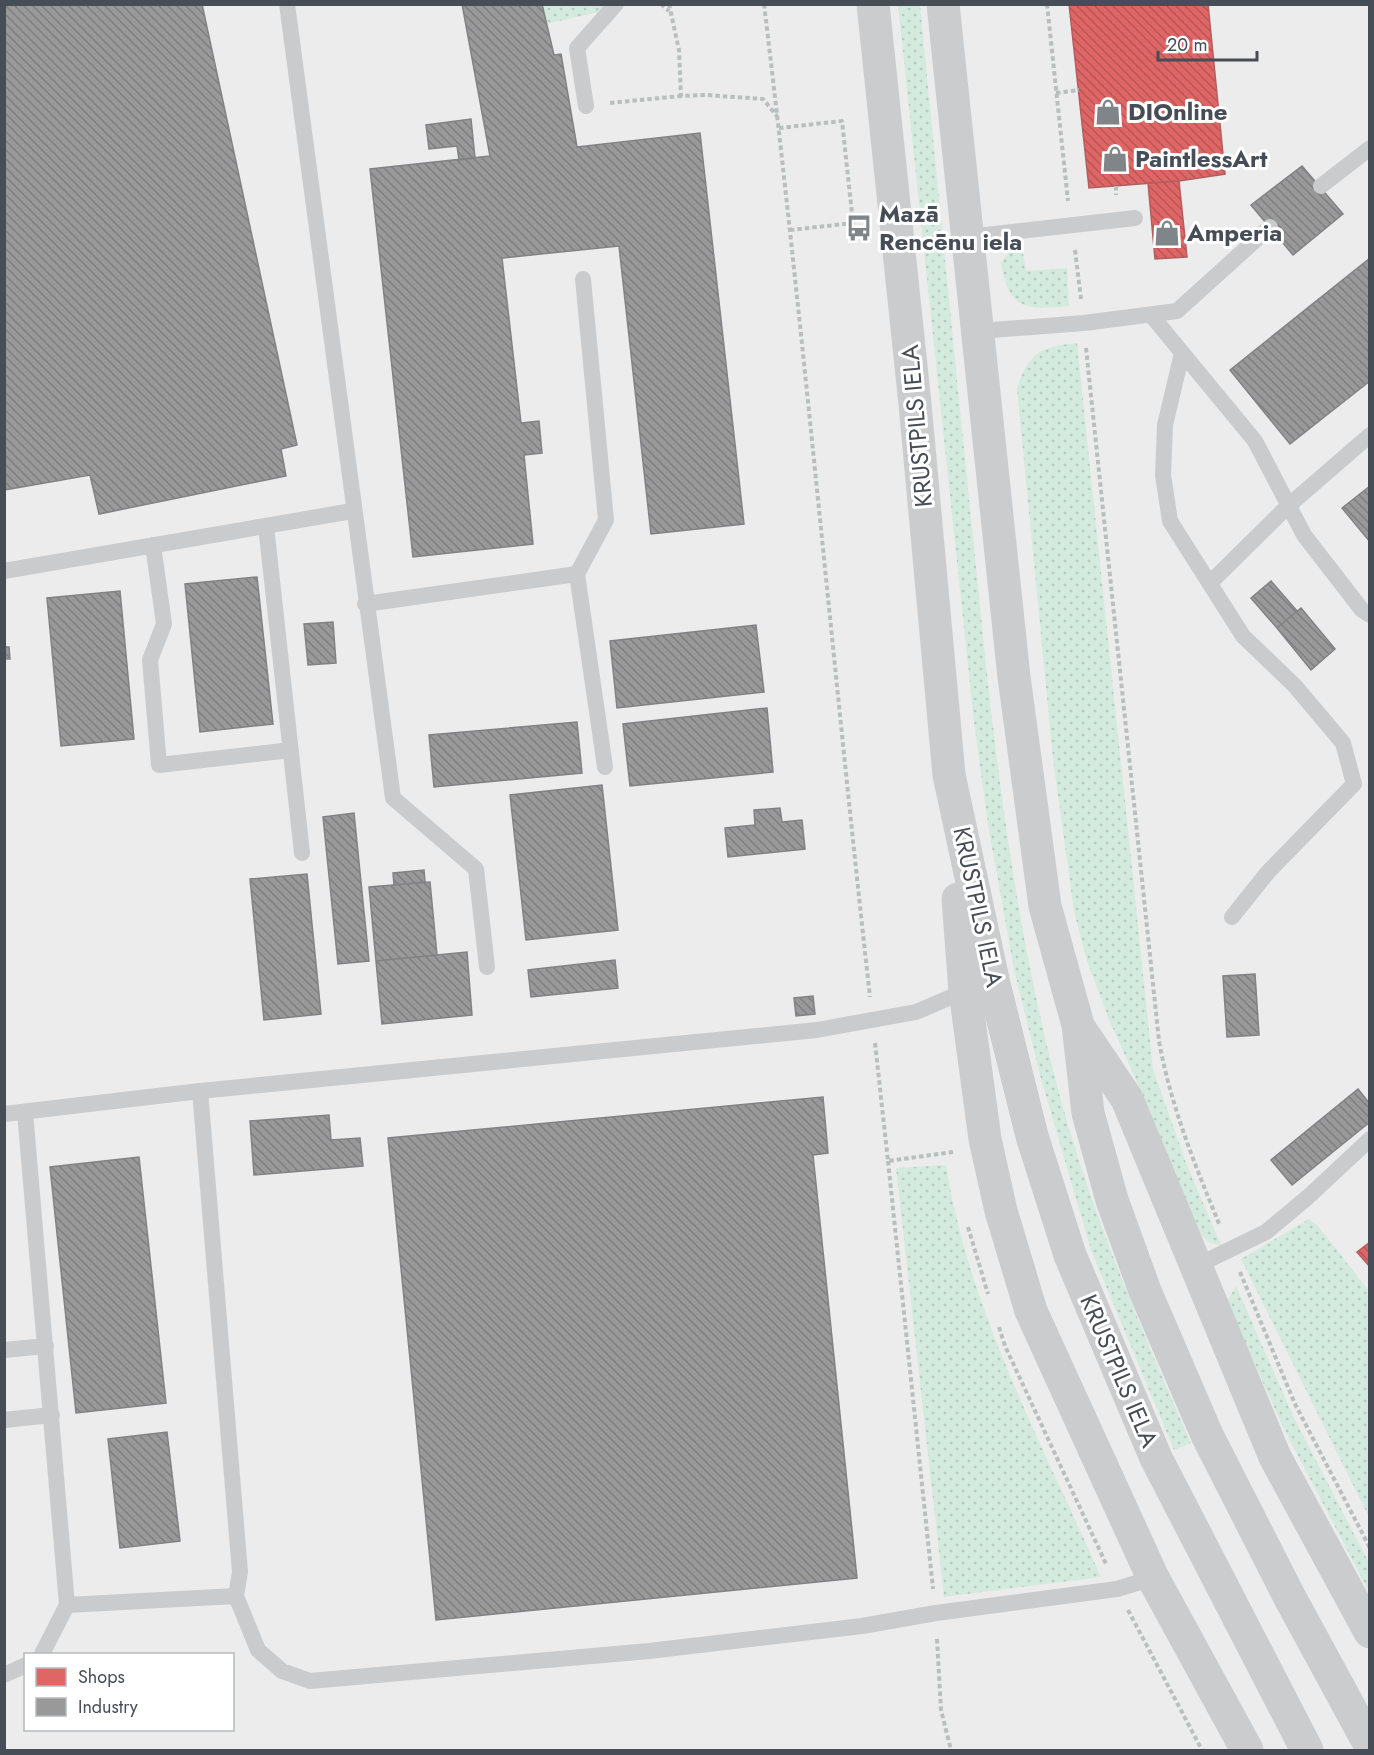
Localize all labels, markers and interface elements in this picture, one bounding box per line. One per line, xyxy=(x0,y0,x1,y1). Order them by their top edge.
scale bar xyxy=(1158,24,1257,62)
text: 20 m xyxy=(1167,32,1207,58)
place label: DIOnline xyxy=(1128,94,1227,129)
shop icon: DIOnline xyxy=(1093,97,1123,127)
place label: PaintlessArt xyxy=(1135,141,1268,176)
shop icon: PaintlessArt xyxy=(1100,144,1130,174)
place label: Mazā Rencēnu iela xyxy=(879,196,1022,259)
bus stop icon: Mazā Rencēnu iela xyxy=(844,213,874,243)
place label: Amperia xyxy=(1186,215,1282,250)
shop icon: Amperia xyxy=(1152,218,1182,248)
street label: KRUSTPILS IELA xyxy=(892,343,941,509)
street label: KRUSTPILS IELA xyxy=(944,824,1013,990)
street label: KRUSTPILS IELA xyxy=(1072,1289,1167,1453)
legend xyxy=(24,1653,234,1731)
text: Shops xyxy=(78,1664,125,1690)
text: Industry xyxy=(78,1694,138,1720)

